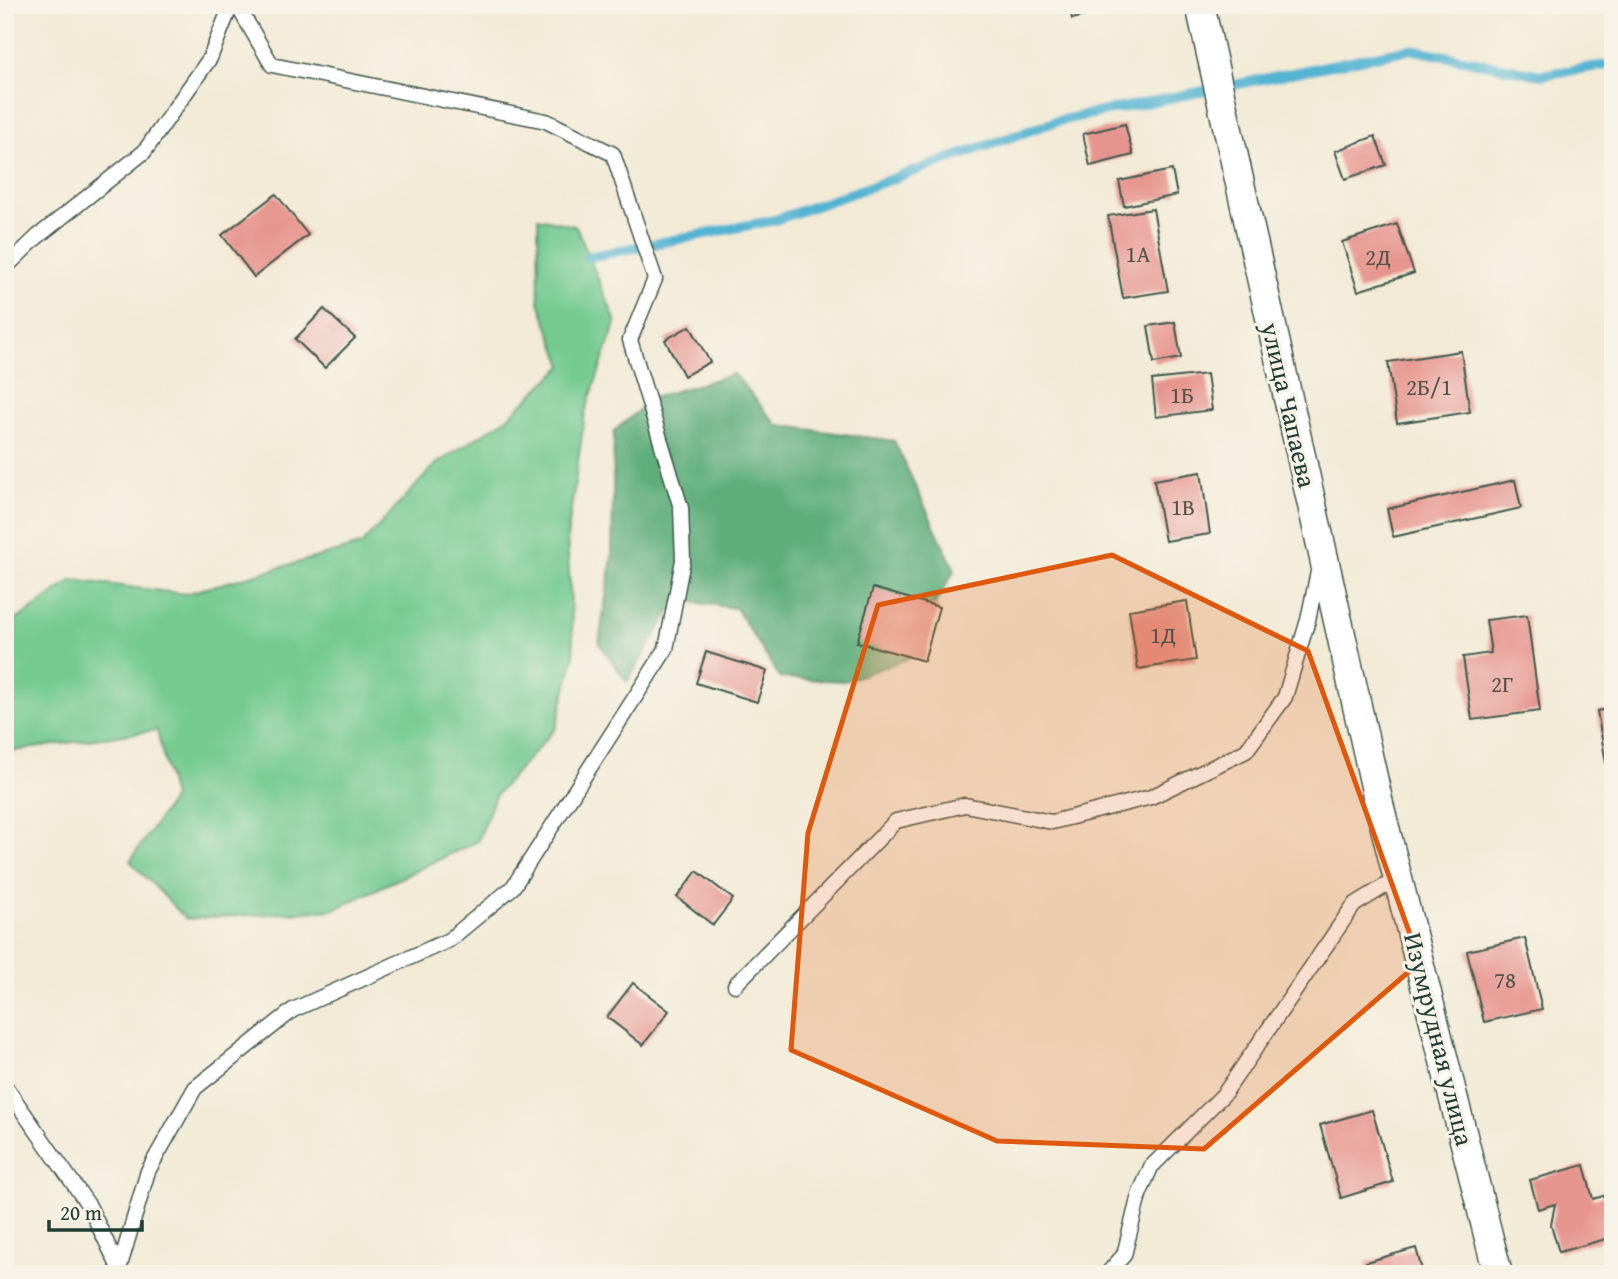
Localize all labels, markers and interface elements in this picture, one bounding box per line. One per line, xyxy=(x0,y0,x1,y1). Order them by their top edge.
house number: 1А xyxy=(1125,237,1151,270)
house number: 2Д xyxy=(1365,240,1391,273)
street label: улица Чапаева xyxy=(1251,317,1328,492)
house number: 2Б/1 xyxy=(1406,370,1452,403)
house number: 1Б xyxy=(1170,378,1194,411)
house number: 1В xyxy=(1171,490,1195,523)
house number: 1Д xyxy=(1150,618,1176,651)
house number: 2Г xyxy=(1491,667,1513,700)
street label: Изумрудная улица xyxy=(1394,928,1485,1150)
house number: 78 xyxy=(1494,963,1516,996)
scale bar xyxy=(49,1188,142,1232)
text: 20 m xyxy=(60,1197,102,1228)

